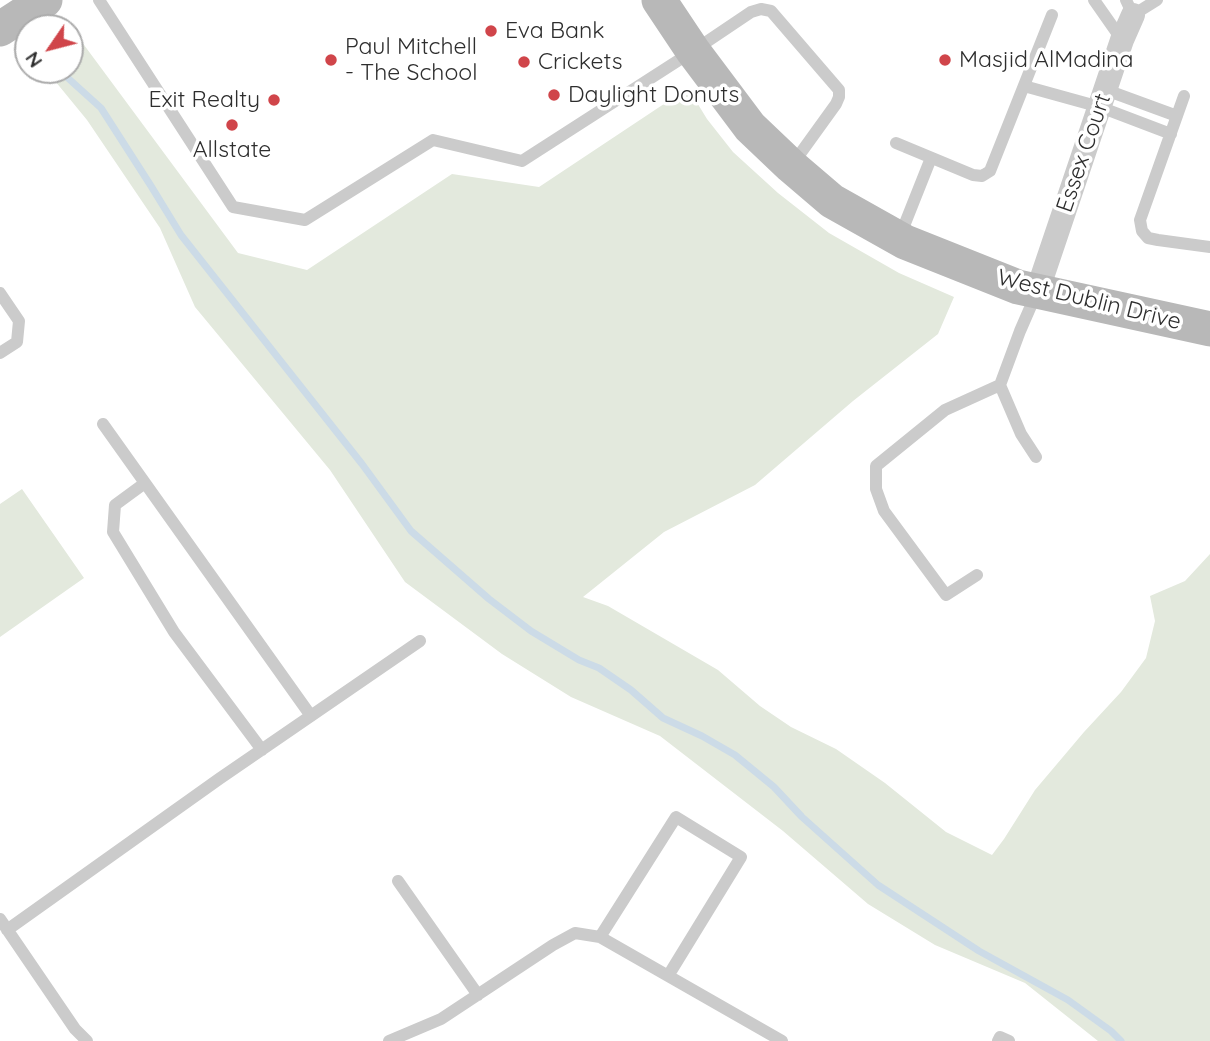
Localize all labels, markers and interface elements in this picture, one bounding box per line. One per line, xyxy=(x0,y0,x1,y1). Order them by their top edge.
north arrow xyxy=(14,14,84,84)
place label: Eva Bank xyxy=(505,17,605,45)
marker: Eva Bank xyxy=(483,23,499,39)
place label: Paul Mitchell - The School xyxy=(345,33,477,87)
place label: Masjid AlMadina xyxy=(959,46,1133,74)
text: N xyxy=(20,47,47,73)
place label: Crickets xyxy=(538,48,623,76)
marker: Paul Mitchell - The School xyxy=(323,52,339,68)
marker: Masjid AlMadina xyxy=(937,52,953,68)
marker: Crickets xyxy=(516,54,532,70)
place label: Daylight Donuts xyxy=(568,81,739,109)
place label: Exit Realty xyxy=(148,86,260,114)
marker: Daylight Donuts xyxy=(546,87,562,103)
street label: Essex Court xyxy=(1051,90,1117,216)
marker: Exit Realty xyxy=(266,92,282,108)
marker: Allstate xyxy=(224,117,240,133)
place label: Allstate xyxy=(193,136,271,164)
street label: West Dublin Drive xyxy=(994,264,1184,336)

